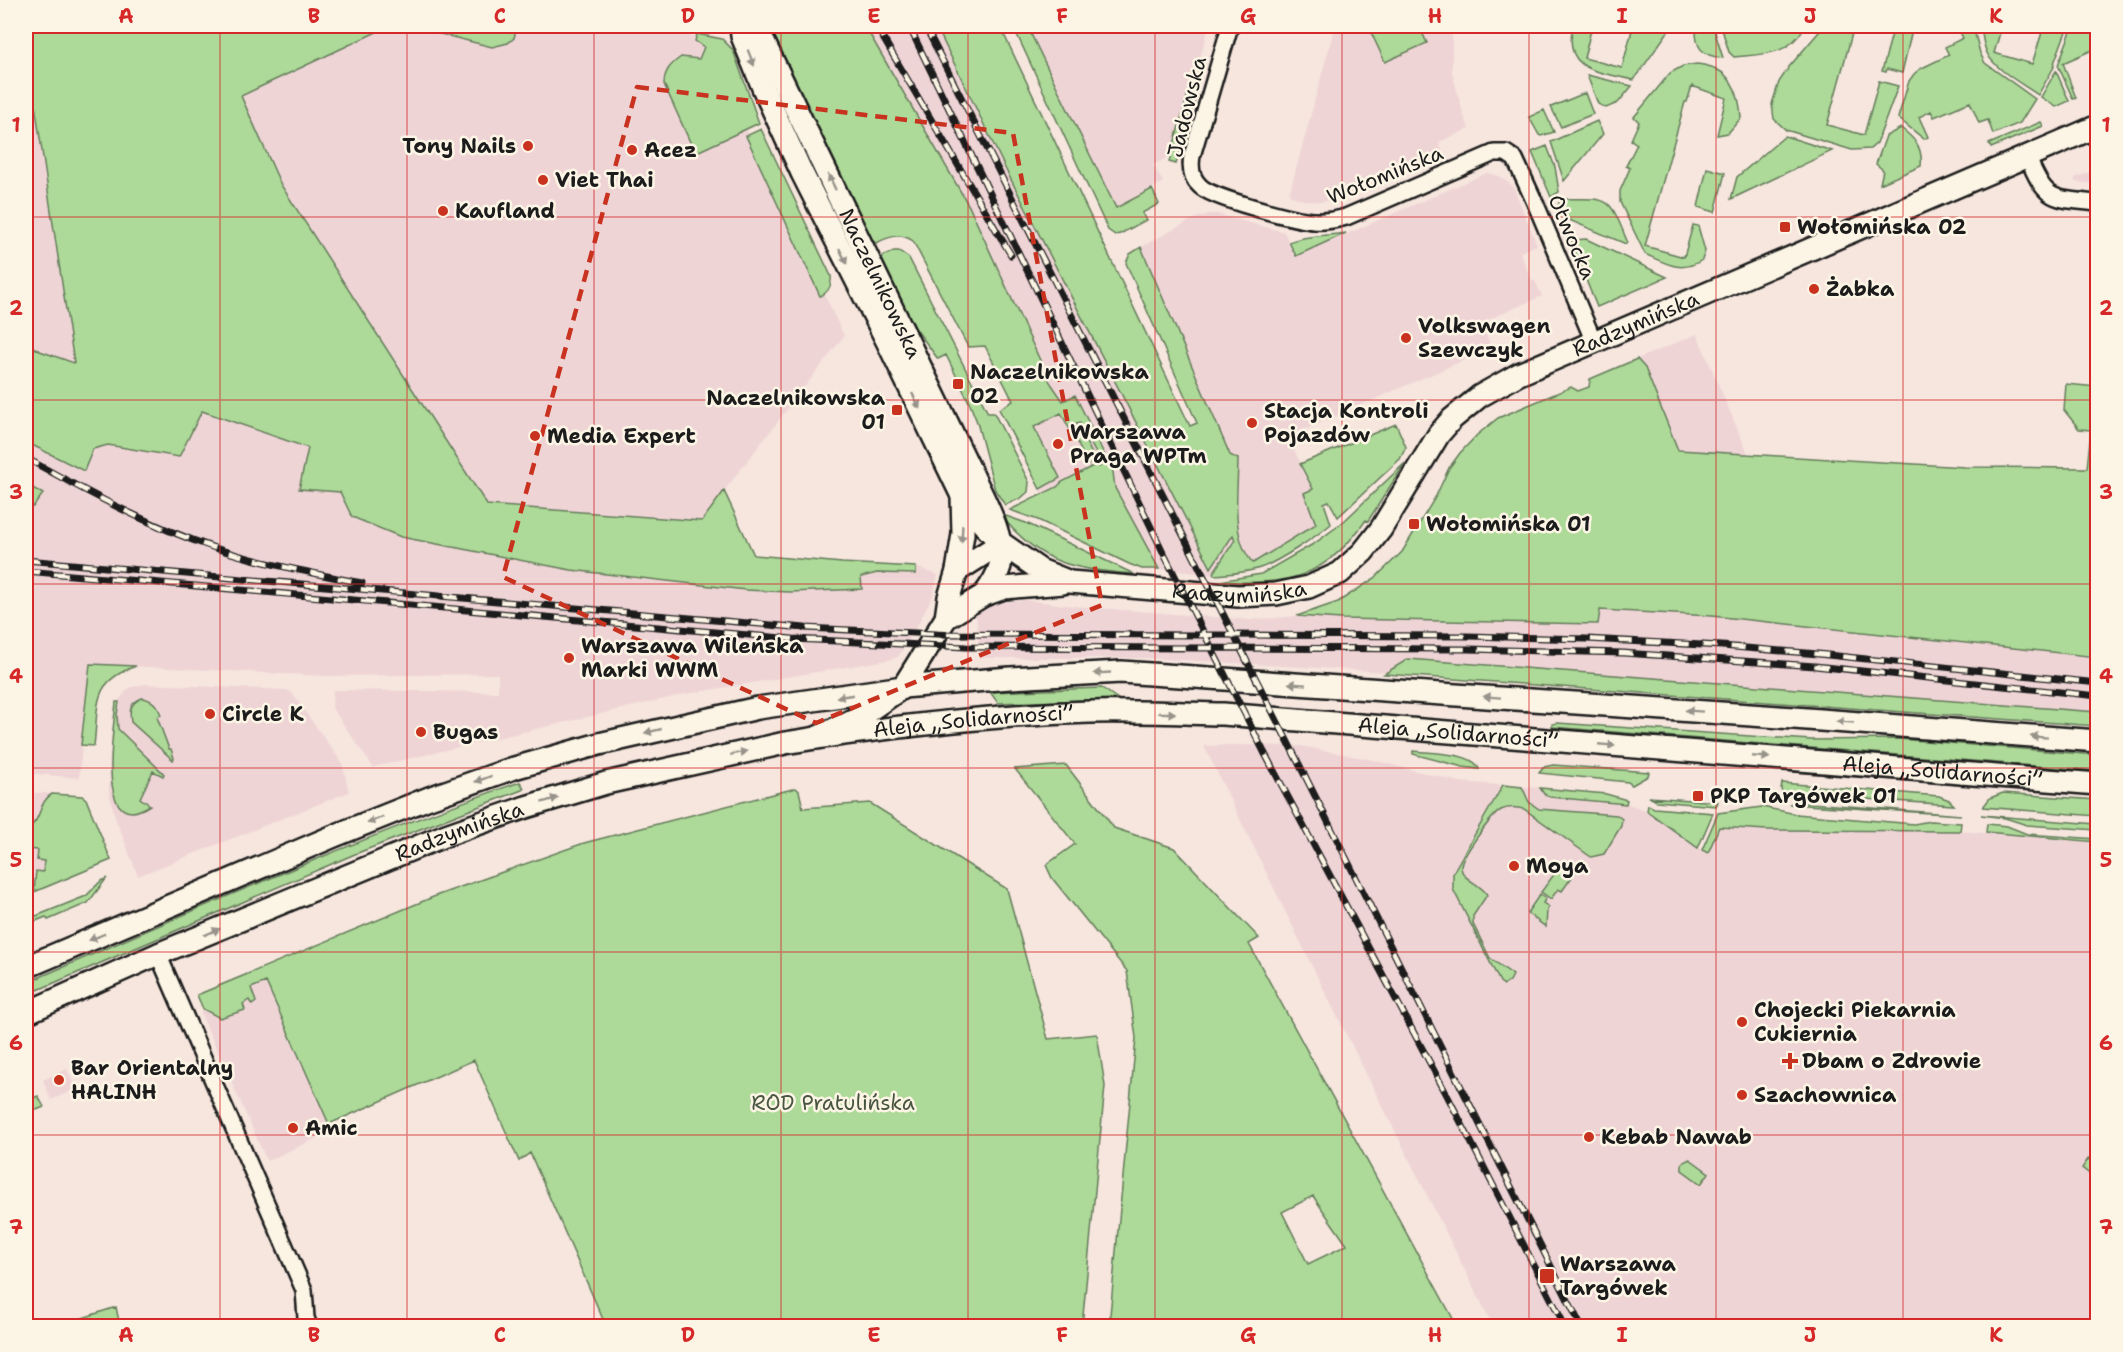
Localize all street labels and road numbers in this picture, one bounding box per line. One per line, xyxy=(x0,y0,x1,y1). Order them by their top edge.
street label: Jadowska xyxy=(1161,53,1213,161)
street label: Wołomińska xyxy=(1323,139,1447,211)
street label: Otwocka xyxy=(1542,190,1602,284)
street label: Naczelnikowska xyxy=(832,204,928,363)
street label: Radzymińska xyxy=(1568,285,1703,363)
street label: Radzymińska xyxy=(1171,574,1309,610)
street label: Aleja „Solidarności” xyxy=(871,699,1074,744)
street label: Aleja „Solidarności” xyxy=(1357,711,1559,755)
street label: Aleja „Solidarności” xyxy=(1841,750,2043,793)
street label: Radzymińska xyxy=(391,795,527,868)

